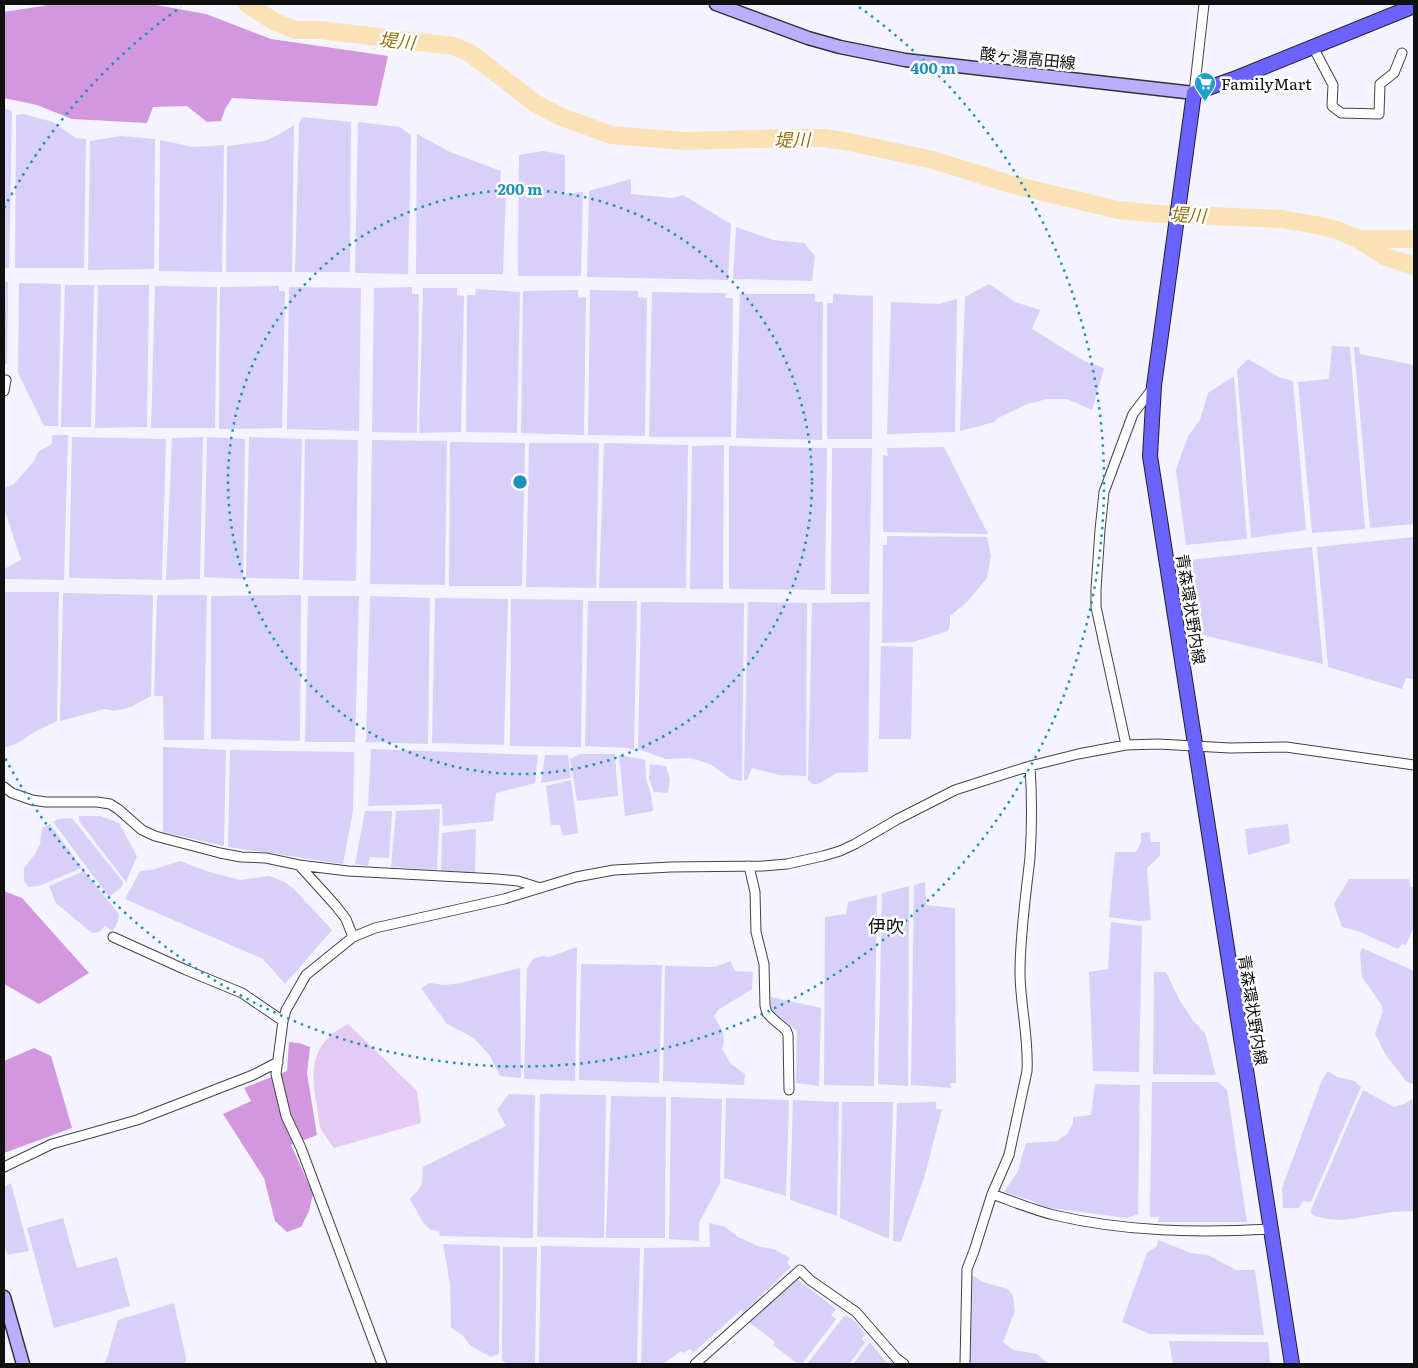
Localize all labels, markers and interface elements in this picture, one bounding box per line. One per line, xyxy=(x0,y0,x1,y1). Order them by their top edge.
water label: 堤川 xyxy=(378,25,418,56)
street label: 酸ヶ湯高田線 xyxy=(979,40,1077,74)
text: 400 m xyxy=(910,56,956,79)
supermarket icon: FamilyMart xyxy=(1193,71,1217,102)
place label: FamilyMart xyxy=(1221,71,1312,95)
water label: 堤川 xyxy=(774,125,812,153)
text: 200 m xyxy=(498,177,542,200)
water label: 堤川 xyxy=(1169,200,1209,229)
centre of rings xyxy=(511,473,529,491)
street label: 青森環状野内線 xyxy=(1171,552,1213,666)
district label: 伊吹 xyxy=(868,912,904,939)
street label: 青森環状野内線 xyxy=(1233,953,1275,1067)

